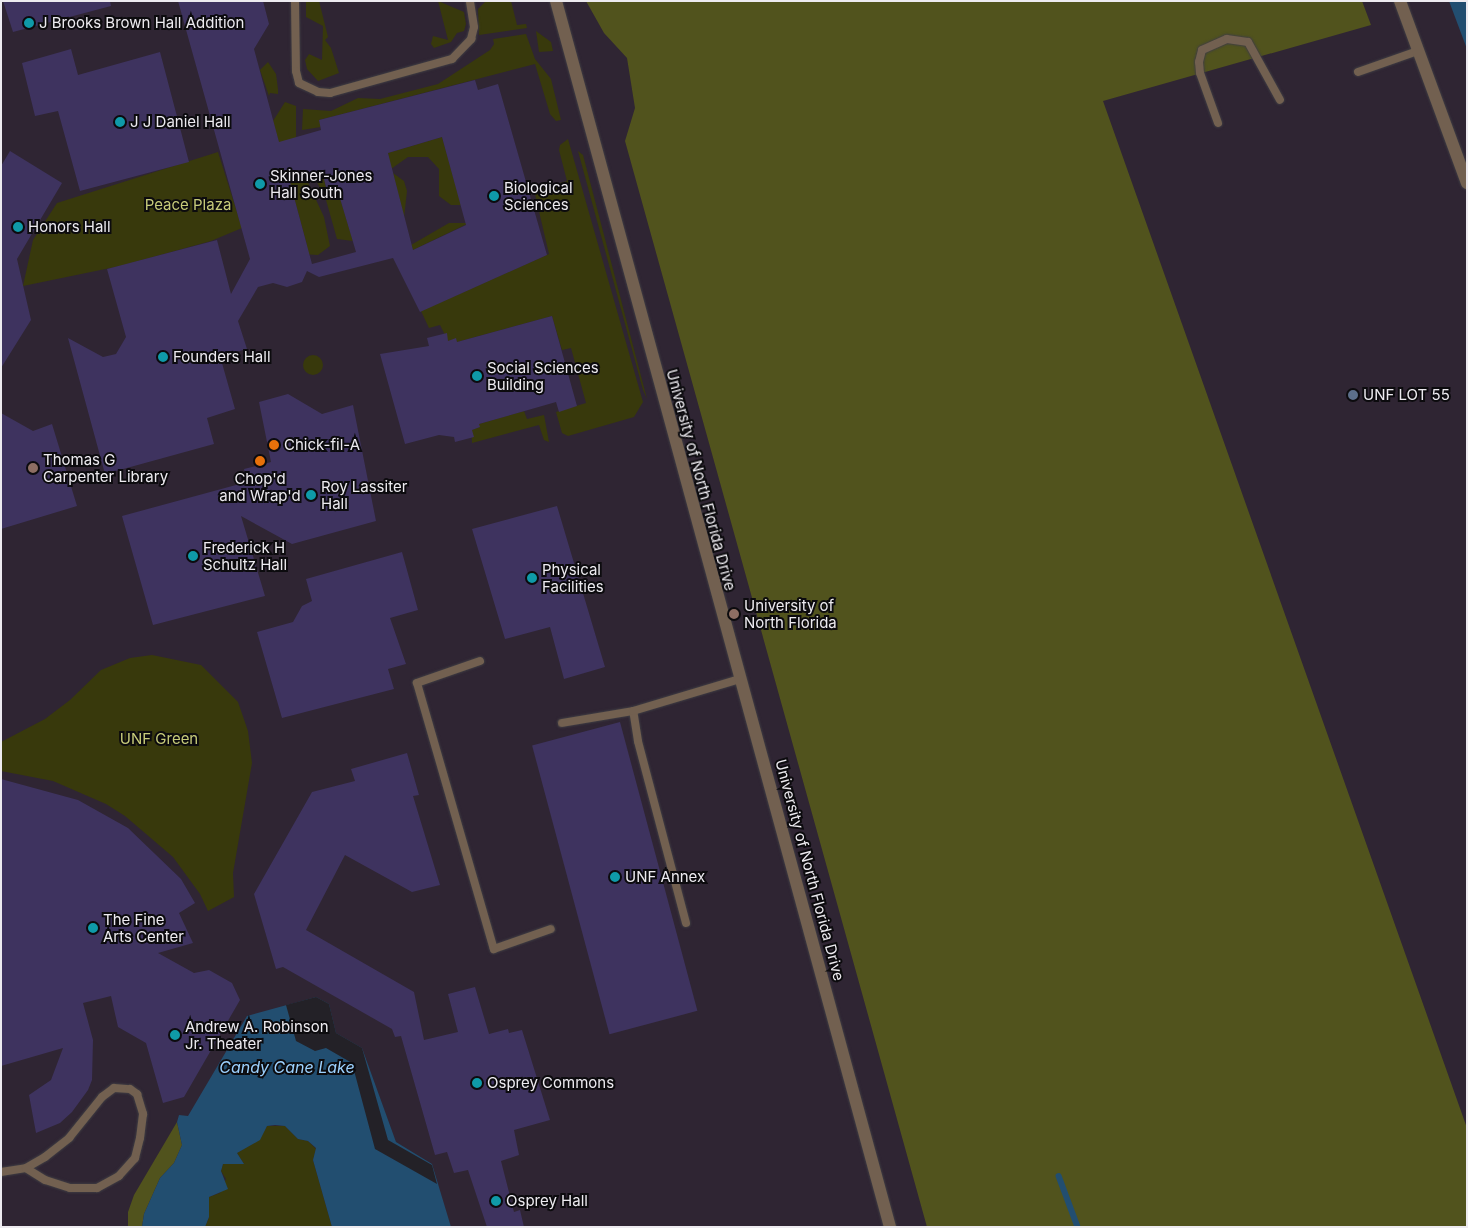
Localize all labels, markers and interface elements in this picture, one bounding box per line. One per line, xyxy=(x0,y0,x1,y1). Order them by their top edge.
place label: J Brooks Brown Hall Addition xyxy=(39,14,244,32)
marker: J Brooks Brown Hall Addition xyxy=(23,17,35,29)
place label: J J Daniel Hall xyxy=(130,113,231,131)
marker: J J Daniel Hall xyxy=(114,116,126,128)
place label: Skinner-Jones Hall South xyxy=(270,166,372,201)
marker: Skinner-Jones Hall South xyxy=(254,178,266,190)
place label: Biological Sciences xyxy=(504,178,573,213)
marker: Biological Sciences xyxy=(488,190,500,202)
park label: Peace Plaza xyxy=(145,196,231,214)
place label: Honors Hall xyxy=(28,218,111,236)
marker: Honors Hall xyxy=(12,221,24,233)
place label: Founders Hall xyxy=(173,348,271,366)
marker: Founders Hall xyxy=(157,351,169,363)
place label: Social Sciences Building xyxy=(487,358,599,393)
street label: University of North Florida Drive xyxy=(663,367,739,593)
marker: Social Sciences Building xyxy=(471,370,483,382)
place label: UNF LOT 55 xyxy=(1363,386,1450,404)
marker: UNF LOT 55 xyxy=(1347,389,1359,401)
place label: Chick-fil-A xyxy=(284,436,360,454)
marker: Chick-fil-A xyxy=(268,439,280,451)
place label: Thomas G Carpenter Library xyxy=(43,450,168,485)
marker: Chop'd and Wrap'd xyxy=(254,455,266,467)
marker: Thomas G Carpenter Library xyxy=(27,462,39,474)
place label: Chop'd and Wrap'd xyxy=(219,469,301,504)
place label: Roy Lassiter Hall xyxy=(321,477,407,512)
marker: Roy Lassiter Hall xyxy=(305,489,317,501)
place label: Frederick H Schultz Hall xyxy=(203,538,287,573)
marker: Frederick H Schultz Hall xyxy=(187,550,199,562)
place label: Physical Facilities xyxy=(542,560,604,595)
marker: Physical Facilities xyxy=(526,572,538,584)
place label: University of North Florida xyxy=(744,596,837,631)
marker: University of North Florida xyxy=(728,608,740,620)
park label: UNF Green xyxy=(120,730,198,748)
street label: University of North Florida Drive xyxy=(772,757,848,983)
place label: UNF Annex xyxy=(625,868,705,886)
marker: UNF Annex xyxy=(609,871,621,883)
place label: The Fine Arts Center xyxy=(103,910,184,945)
marker: The Fine Arts Center xyxy=(87,922,99,934)
place label: Andrew A. Robinson Jr. Theater xyxy=(185,1017,329,1052)
marker: Andrew A. Robinson Jr. Theater xyxy=(169,1029,181,1041)
water label: Candy Cane Lake xyxy=(219,1057,355,1077)
place label: Osprey Commons xyxy=(487,1074,614,1092)
marker: Osprey Commons xyxy=(471,1077,483,1089)
place label: Osprey Hall xyxy=(506,1192,588,1210)
marker: Osprey Hall xyxy=(490,1195,502,1207)

